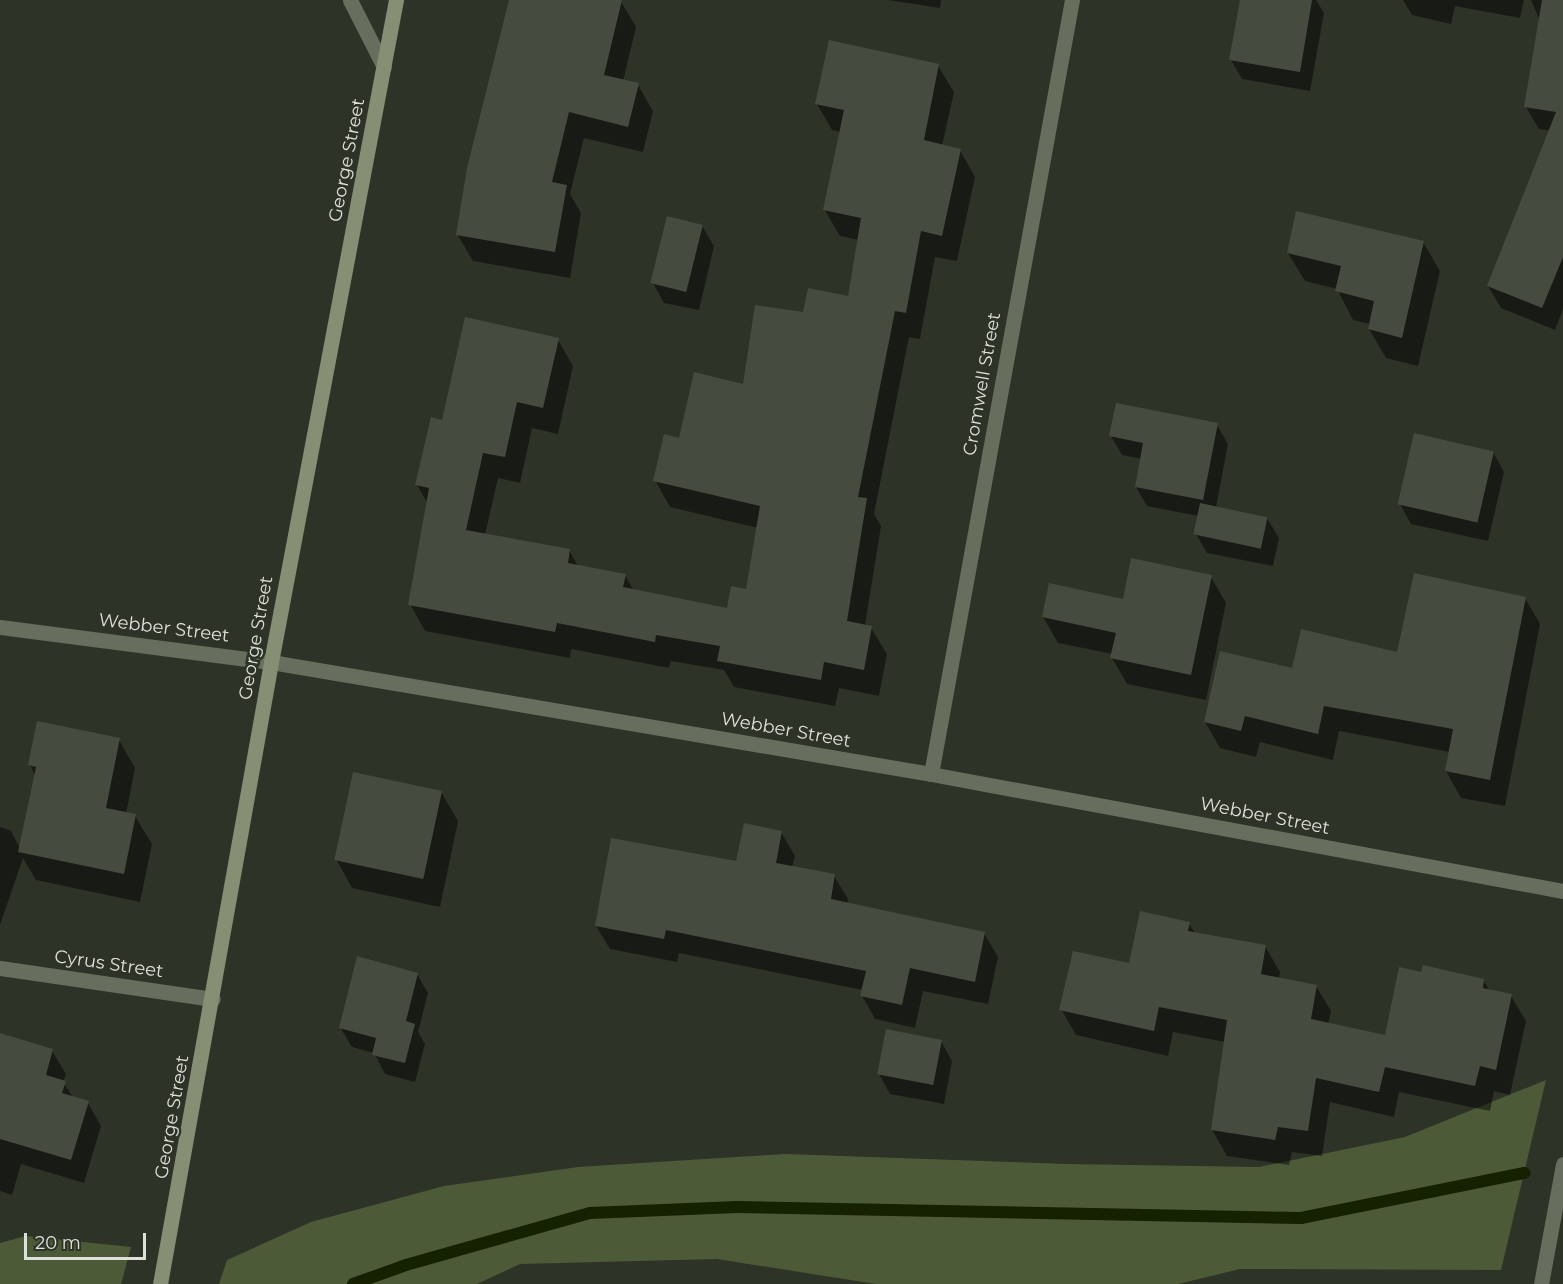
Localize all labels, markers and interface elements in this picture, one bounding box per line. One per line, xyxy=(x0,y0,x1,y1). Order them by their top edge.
street label: George Street xyxy=(324,96,370,224)
street label: Cromwell Street xyxy=(959,311,1005,457)
street label: George Street xyxy=(234,574,278,702)
street label: Webber Street xyxy=(97,609,231,647)
street label: Webber Street xyxy=(719,708,853,752)
street label: Webber Street xyxy=(1198,793,1332,839)
street label: Cyrus Street xyxy=(53,946,165,982)
street label: George Street xyxy=(150,1053,194,1181)
scale bar xyxy=(27,1221,148,1259)
text: 20 m xyxy=(35,1232,81,1254)

